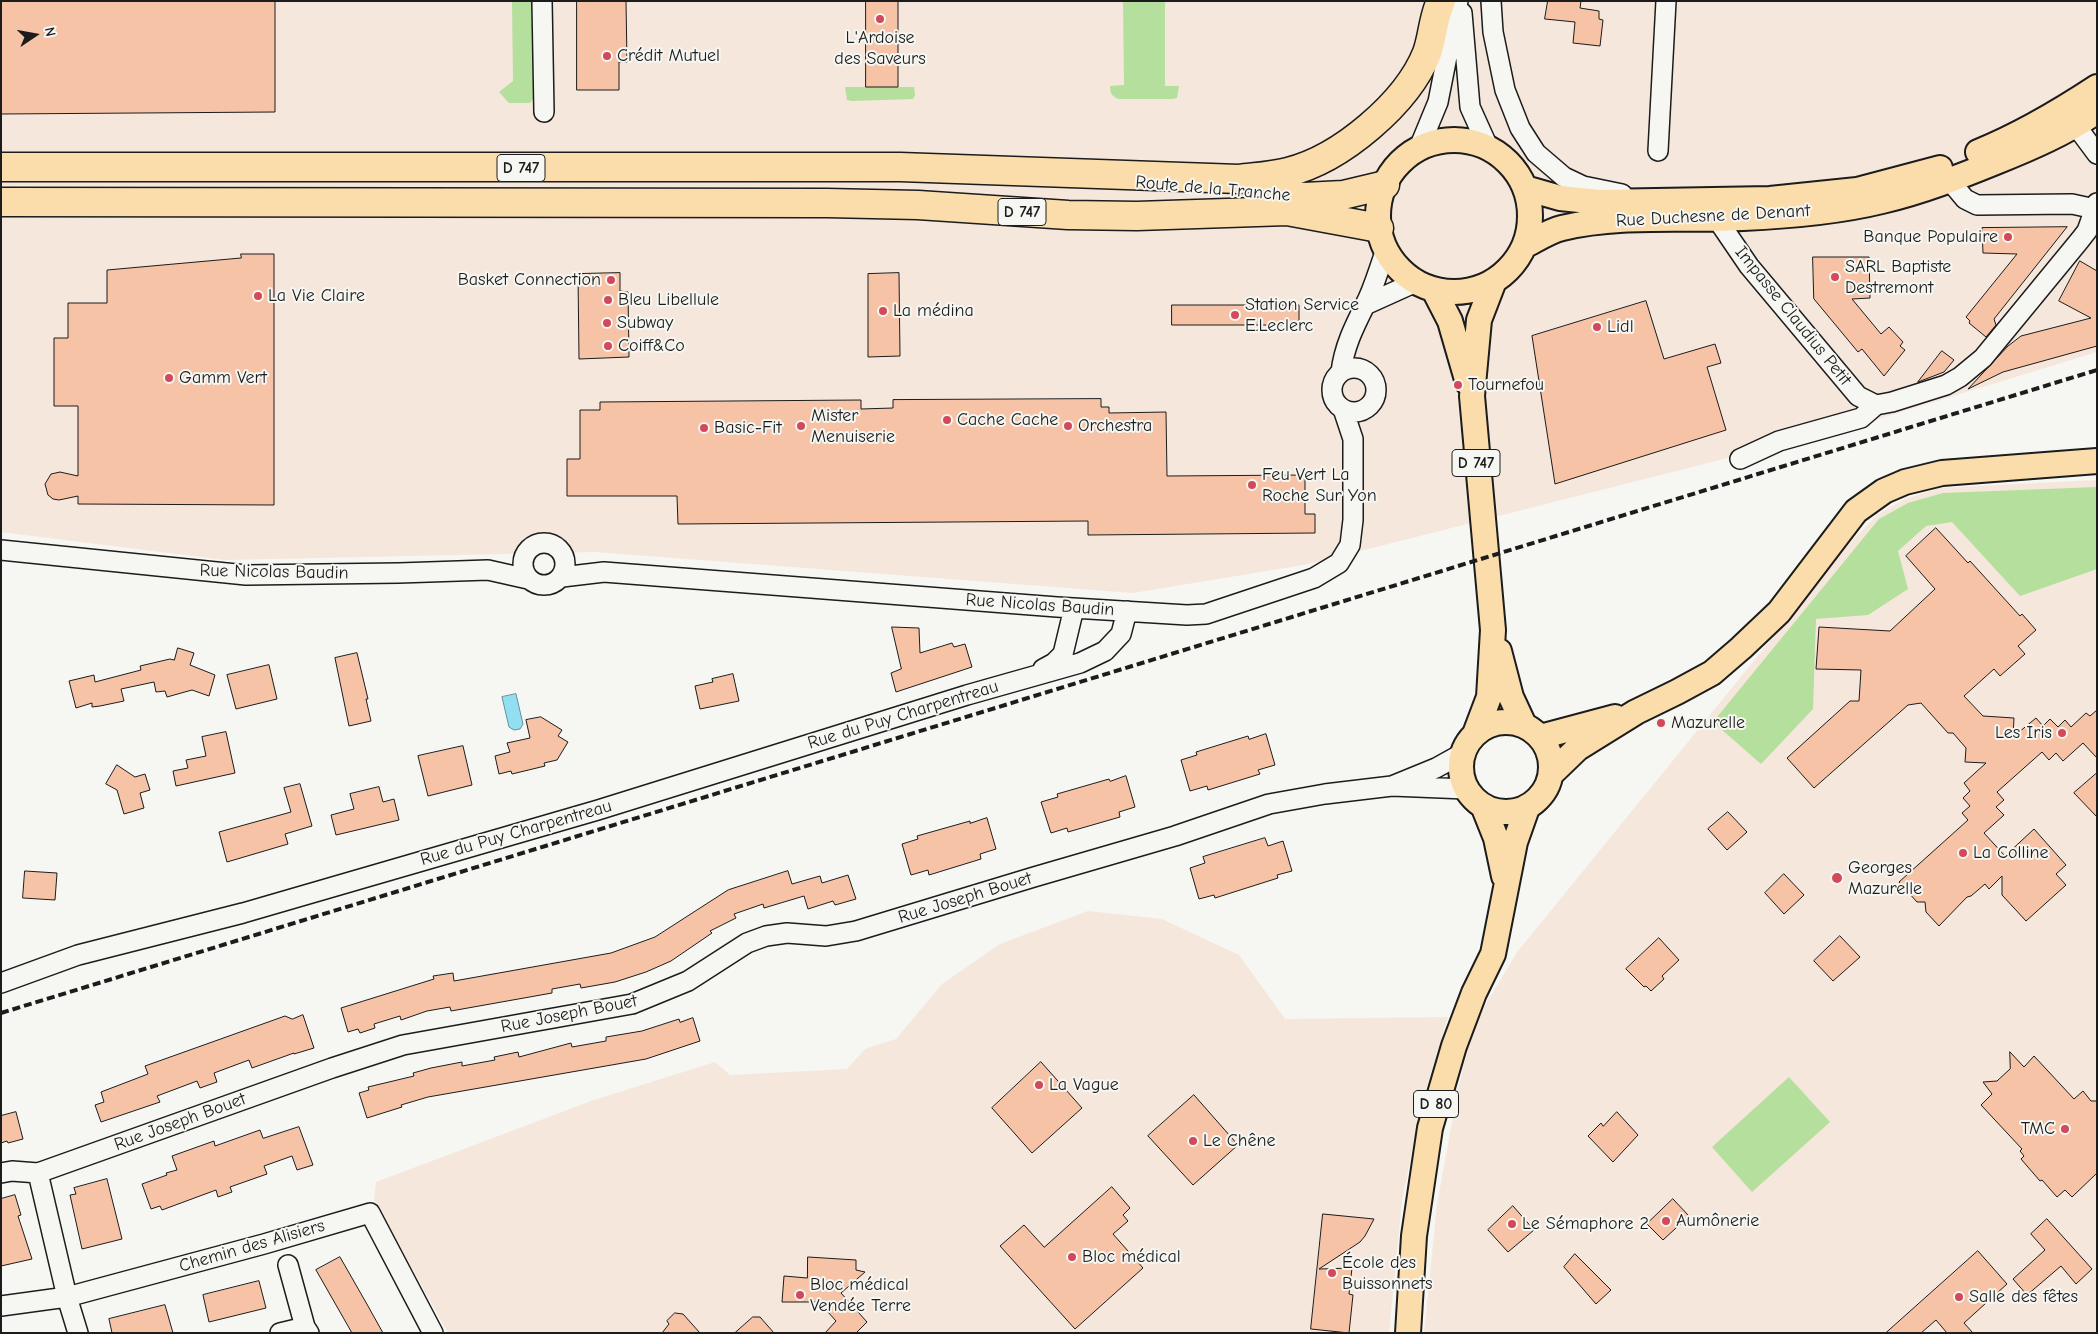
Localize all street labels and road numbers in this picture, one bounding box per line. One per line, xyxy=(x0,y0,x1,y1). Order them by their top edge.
road number: D 747 xyxy=(497,154,545,182)
street label: Route de la Tranche xyxy=(1135,171,1291,207)
road number: D 747 xyxy=(998,198,1046,226)
street label: Rue Duchesne de Denant xyxy=(1615,200,1811,232)
street label: Impasse Claudius Petit xyxy=(1730,242,1856,390)
road number: D 747 xyxy=(1452,449,1500,476)
street label: Rue Nicolas Baudin xyxy=(199,560,349,584)
street label: Rue Nicolas Baudin xyxy=(965,589,1115,621)
street label: Rue du Puy Charpentreau xyxy=(805,676,1001,754)
street label: Rue du Puy Charpentreau xyxy=(418,795,614,871)
street label: Rue Joseph Bouet xyxy=(896,867,1034,929)
street label: Rue Joseph Bouet xyxy=(499,990,639,1038)
street label: Rue Joseph Bouet xyxy=(111,1088,249,1156)
road number: D 80 xyxy=(1414,1090,1458,1118)
street label: Chemin des Alisiers xyxy=(177,1215,327,1277)

